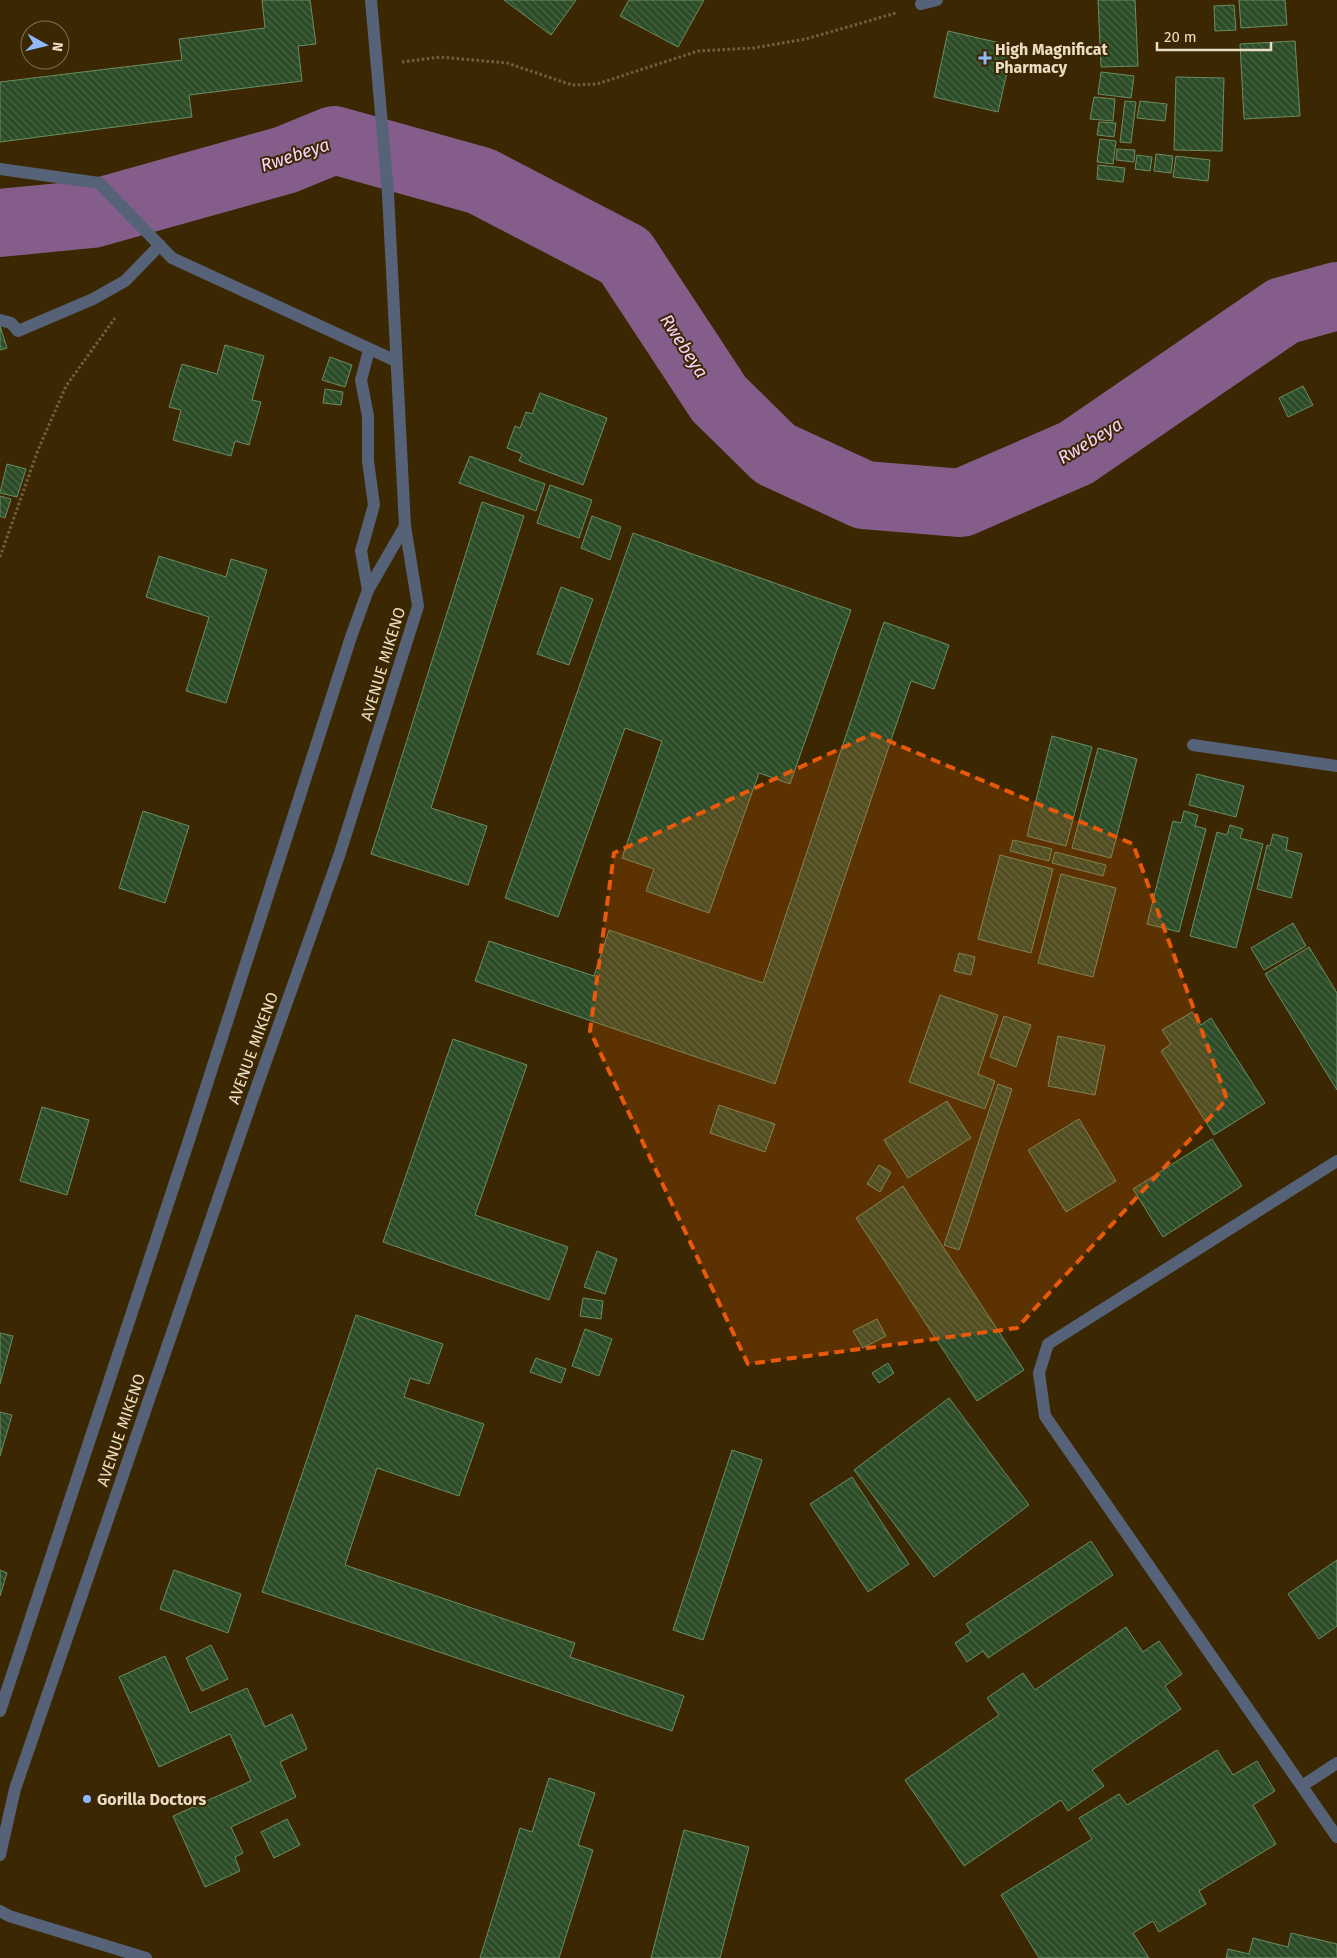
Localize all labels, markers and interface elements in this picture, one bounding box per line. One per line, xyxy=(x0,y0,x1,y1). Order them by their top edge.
north arrow xyxy=(20,20,70,70)
scale bar xyxy=(1157,20,1271,52)
text: 20 m xyxy=(1164,28,1197,46)
place label: High Magnificat Pharmacy xyxy=(995,40,1109,77)
text: N xyxy=(48,41,66,53)
marker: High Magnificat Pharmacy xyxy=(979,52,991,64)
water label: Rwebeya xyxy=(258,133,332,177)
water label: Rwebeya xyxy=(655,310,713,382)
water label: Rwebeya xyxy=(1054,413,1126,469)
street label: AVENUE MIKENO xyxy=(357,605,409,723)
street label: AVENUE MIKENO xyxy=(224,989,282,1107)
street label: AVENUE MIKENO xyxy=(93,1371,149,1489)
place label: Gorilla Doctors xyxy=(97,1790,206,1809)
marker: Gorilla Doctors xyxy=(81,1793,93,1805)

